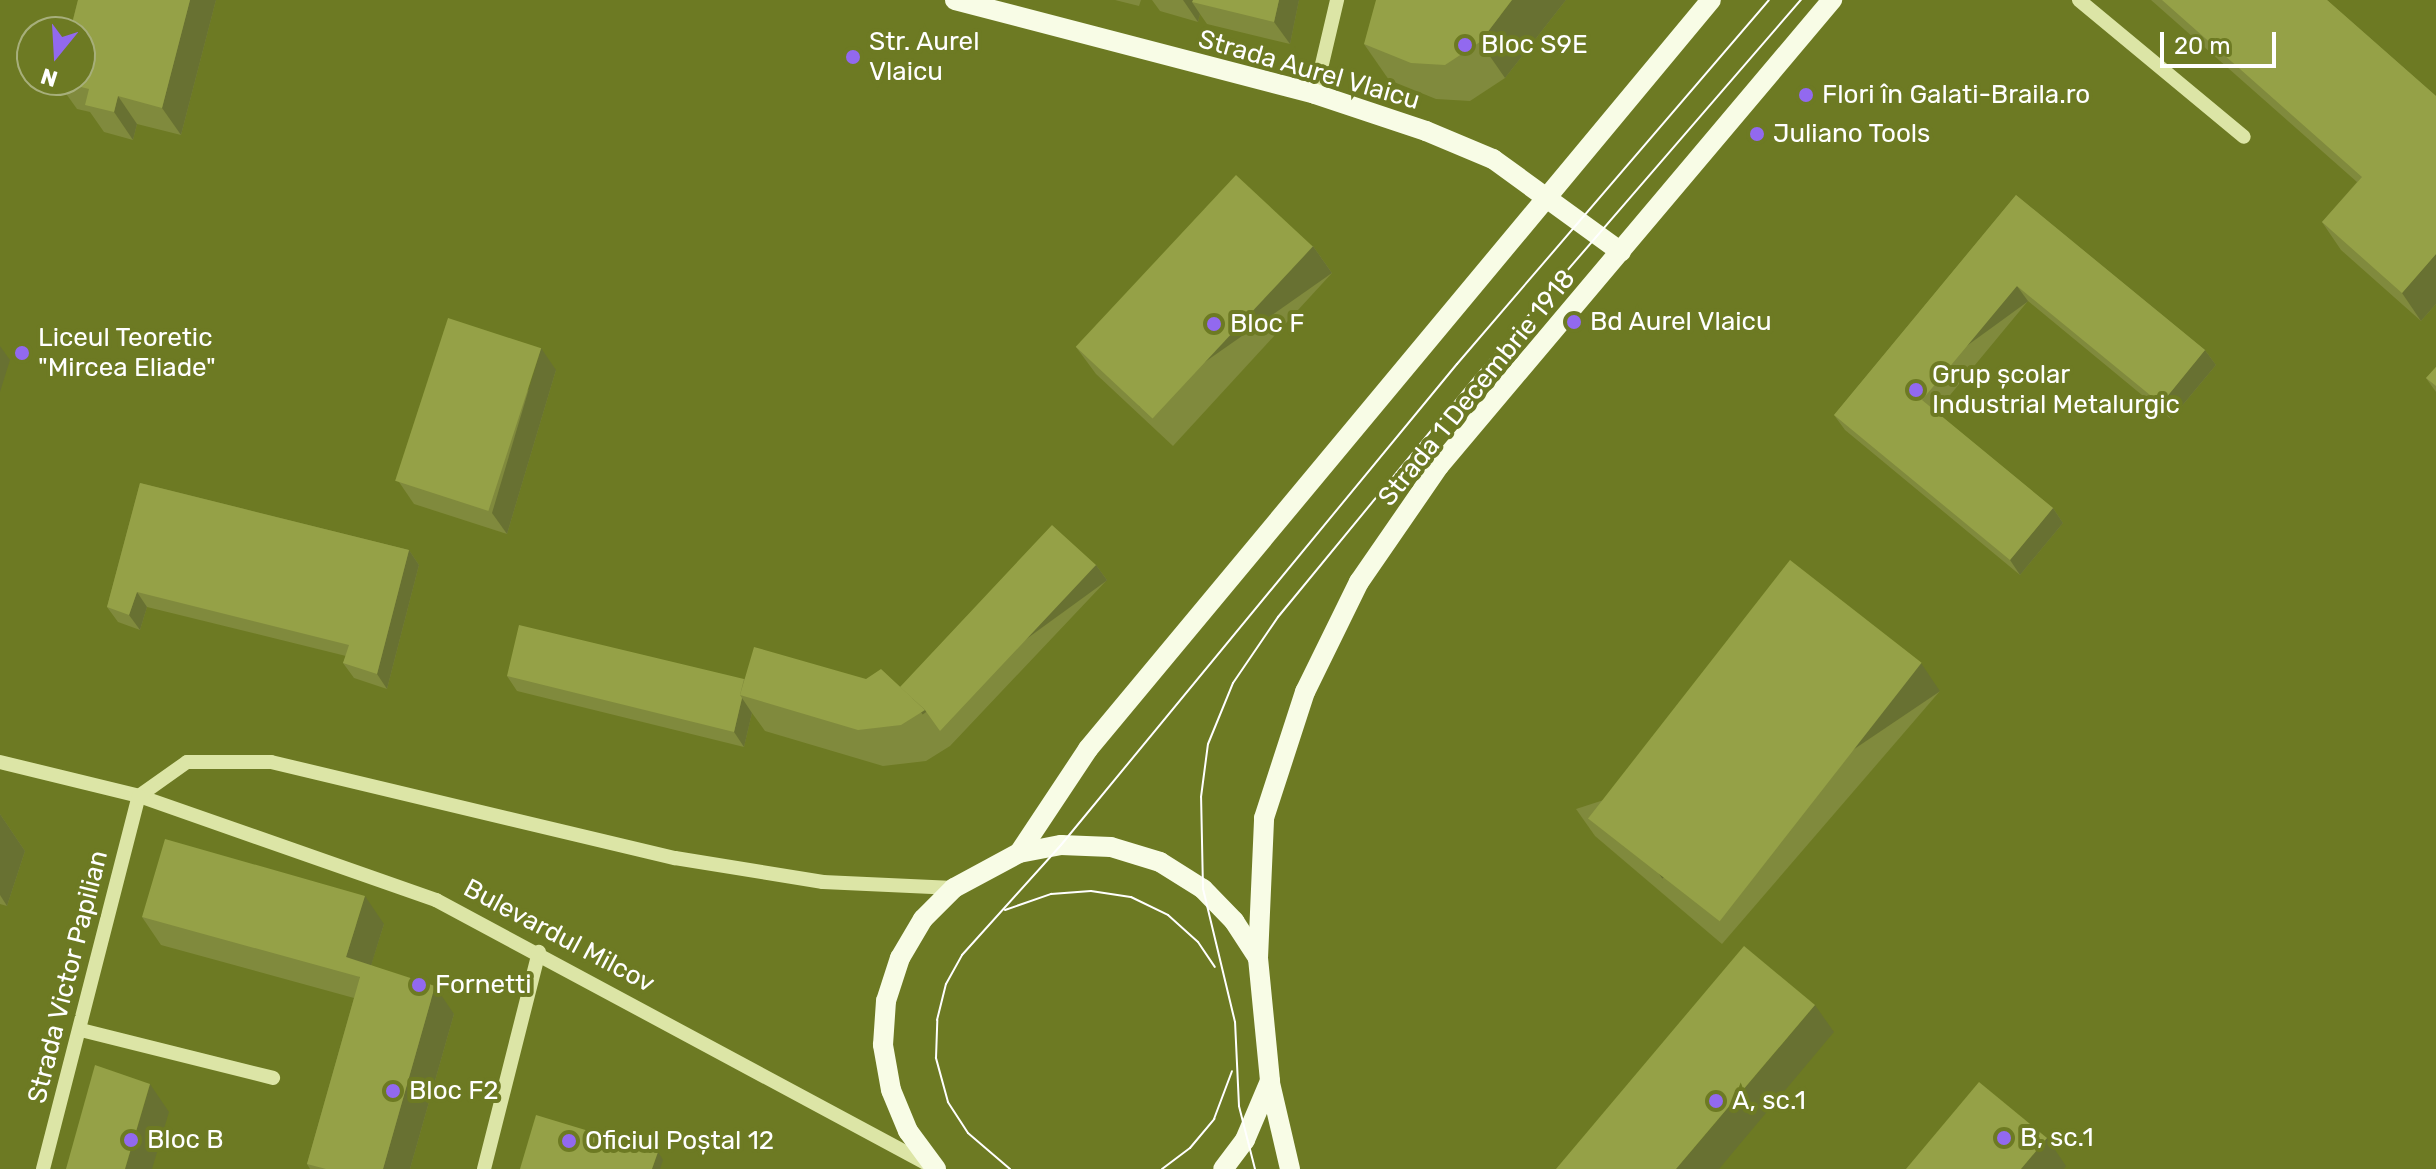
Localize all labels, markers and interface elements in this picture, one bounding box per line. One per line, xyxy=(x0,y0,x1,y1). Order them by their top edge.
north arrow xyxy=(16,16,96,96)
scale bar xyxy=(2164,16,2280,66)
street label: Strada Aurel Vlaicu xyxy=(1194,23,1424,117)
place label: Str. Aurel Vlaicu xyxy=(869,26,980,88)
place label: Bloc S9E xyxy=(1481,29,1588,61)
text: 20 m xyxy=(2174,32,2231,60)
marker: Bloc S9E xyxy=(1456,36,1474,54)
marker: Str. Aurel Vlaicu xyxy=(844,48,862,66)
text: N xyxy=(37,62,61,93)
place label: Flori în Galati-Braila.ro xyxy=(1822,79,2090,111)
marker: Flori în Galati-Braila.ro xyxy=(1797,86,1815,104)
place label: Juliano Tools xyxy=(1773,118,1931,150)
marker: Juliano Tools xyxy=(1748,125,1766,143)
street label: Strada 1 Decembrie 1918 xyxy=(1372,263,1582,513)
place label: Bd Aurel Vlaicu xyxy=(1590,306,1773,338)
place label: Bloc F xyxy=(1230,308,1305,340)
marker: Bd Aurel Vlaicu xyxy=(1565,313,1583,331)
marker: Bloc F xyxy=(1205,315,1223,333)
place label: Liceul Teoretic "Mircea Eliade" xyxy=(38,322,216,384)
marker: Liceul Teoretic "Mircea Eliade" xyxy=(13,344,31,362)
place label: Grup școlar Industrial Metalurgic xyxy=(1932,359,2180,420)
marker: Grup școlar Industrial Metalurgic xyxy=(1907,381,1925,399)
street label: Strada Victor Papilian xyxy=(21,847,115,1107)
street label: Bulevardul Milcov xyxy=(458,873,660,999)
place label: Fornetti xyxy=(435,969,532,1001)
marker: Fornetti xyxy=(410,976,428,994)
place label: Bloc F2 xyxy=(409,1075,499,1107)
marker: Bloc F2 xyxy=(384,1082,402,1100)
place label: A, sc.1 xyxy=(1732,1085,1806,1117)
marker: A, sc.1 xyxy=(1707,1092,1725,1110)
place label: B, sc.1 xyxy=(2020,1122,2094,1154)
place label: Bloc B xyxy=(147,1124,224,1156)
place label: Oficiul Poștal 12 xyxy=(585,1125,774,1157)
marker: B, sc.1 xyxy=(1995,1129,2013,1147)
marker: Bloc B xyxy=(122,1131,140,1149)
marker: Oficiul Poștal 12 xyxy=(560,1132,578,1150)

